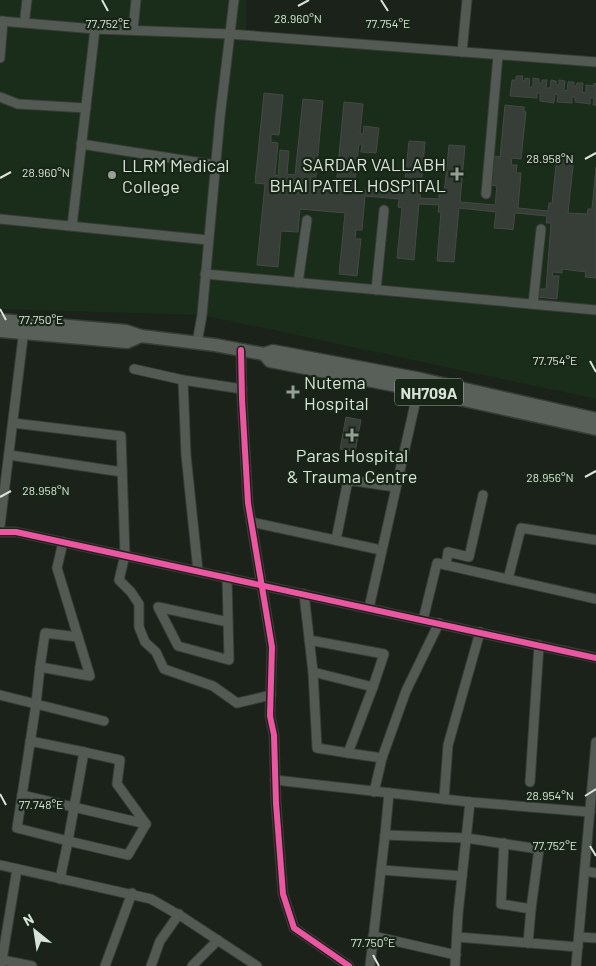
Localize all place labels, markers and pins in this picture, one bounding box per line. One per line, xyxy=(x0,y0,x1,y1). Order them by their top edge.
place label: SARDAR VALLABH BHAI PATEL HOSPITAL xyxy=(269,153,446,196)
place label: LLRM Medical College xyxy=(122,154,230,197)
marker: SARDAR VALLABH BHAI PATEL HOSPITAL xyxy=(450,167,464,181)
marker: LLRM Medical College xyxy=(106,169,118,181)
place label: Nutema Hospital xyxy=(304,371,369,414)
marker: Nutema Hospital xyxy=(286,385,300,399)
marker: Paras Hospital & Trauma Centre xyxy=(345,428,359,442)
place label: Paras Hospital & Trauma Centre xyxy=(287,444,417,487)

